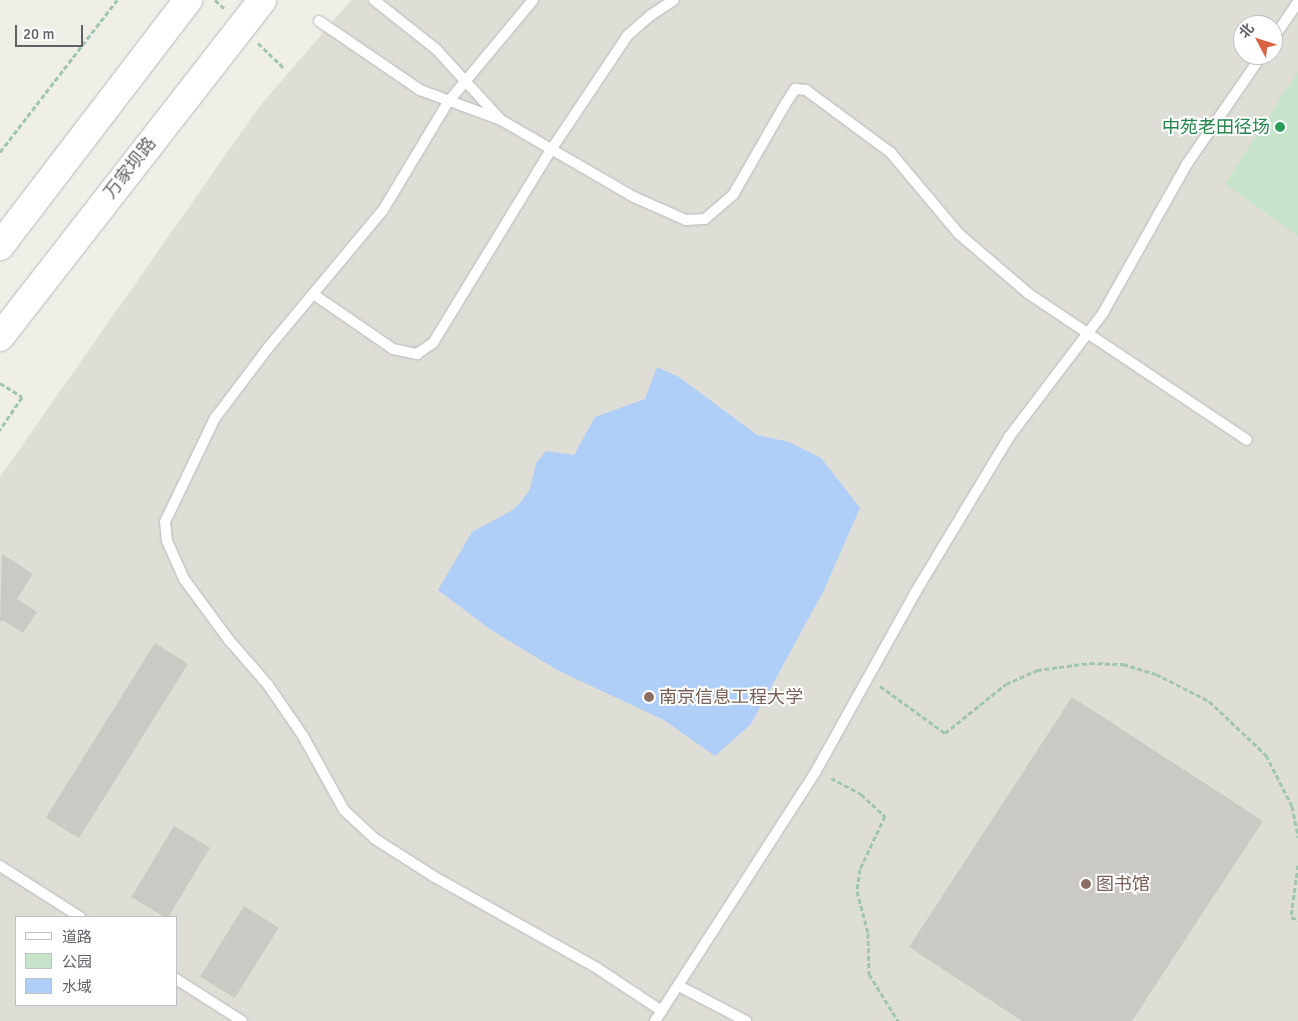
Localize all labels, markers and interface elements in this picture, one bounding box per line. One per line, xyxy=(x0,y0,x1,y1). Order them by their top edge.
scale bar xyxy=(18,15,85,47)
north arrow xyxy=(1233,15,1283,65)
text: 北 xyxy=(1236,20,1258,42)
text: 20 m xyxy=(23,25,54,43)
place label: 中苑老田径场 xyxy=(1162,116,1270,138)
marker: 中苑老田径场 xyxy=(1274,121,1286,133)
street label: 万家坝路 xyxy=(99,133,161,203)
place label: 南京信息工程大学 xyxy=(659,686,803,708)
marker: 南京信息工程大学 xyxy=(643,691,655,703)
place label: 图书馆 xyxy=(1096,873,1150,895)
marker: 图书馆 xyxy=(1080,878,1092,890)
legend xyxy=(15,916,178,1006)
text: 道路 xyxy=(62,928,92,946)
text: 公园 xyxy=(62,953,92,971)
text: 水域 xyxy=(62,978,92,996)

